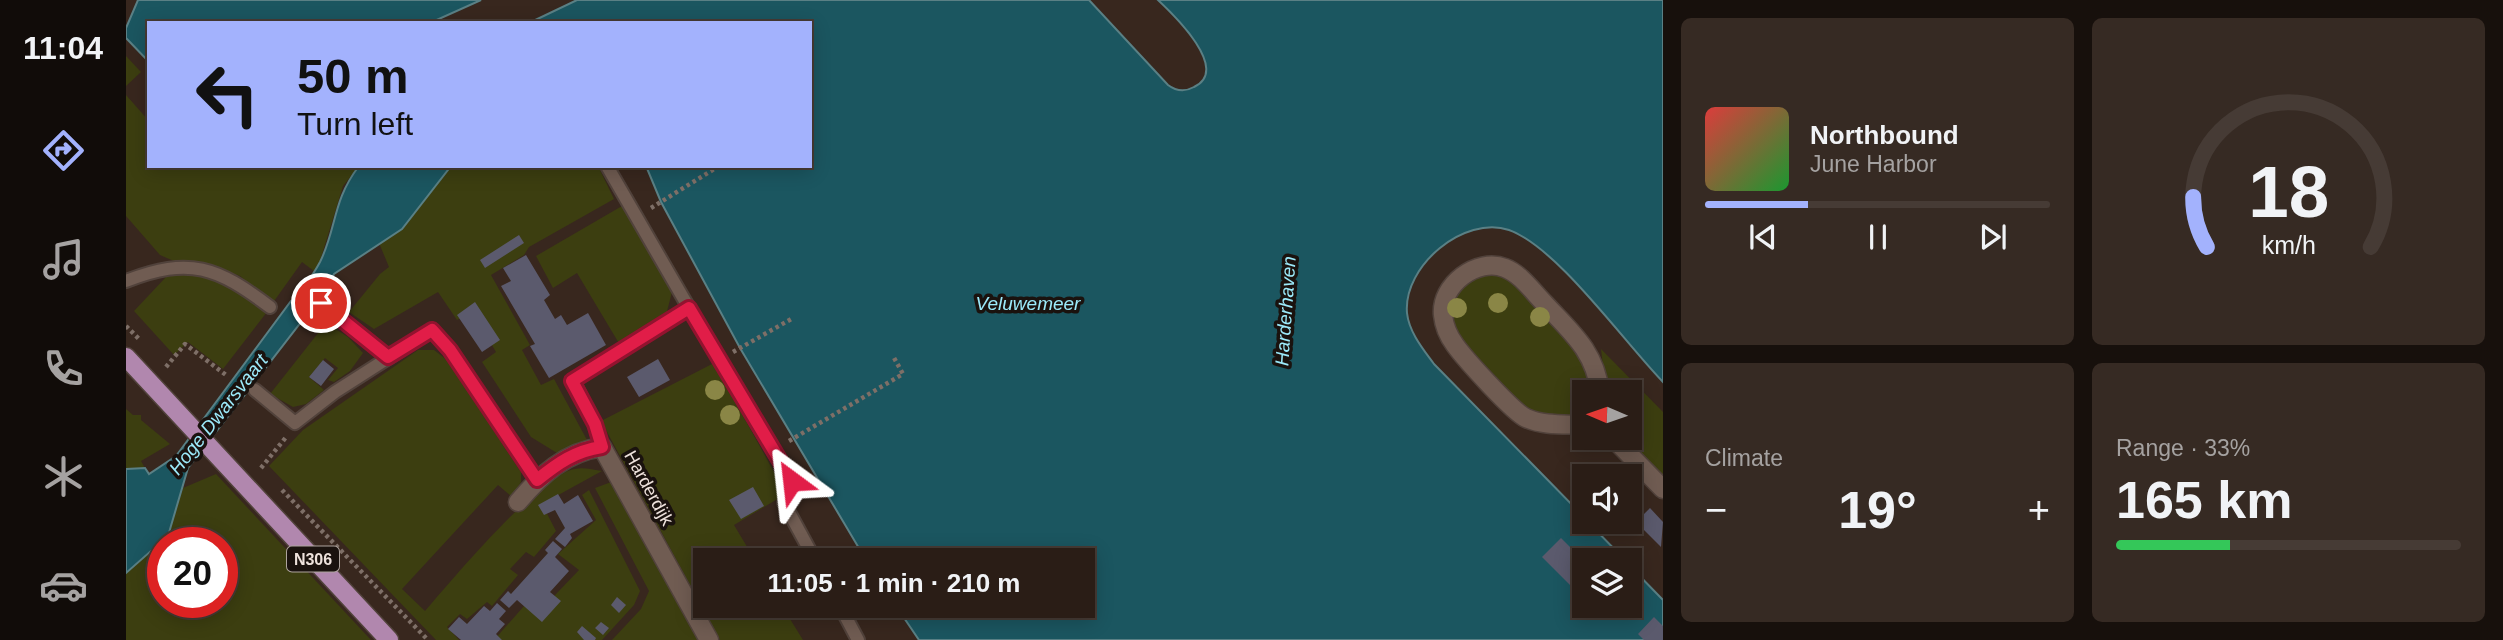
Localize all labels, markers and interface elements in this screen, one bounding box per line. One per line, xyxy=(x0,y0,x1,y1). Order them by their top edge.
text: 11:04 xyxy=(23,30,103,66)
icon: left xyxy=(182,49,273,140)
text: 50 m xyxy=(297,49,409,103)
text: Turn left xyxy=(297,106,413,142)
text: Northbound xyxy=(1810,120,1959,150)
icon: directions xyxy=(39,126,88,175)
text: June Harbor xyxy=(1810,151,1937,177)
text: 18 xyxy=(2248,152,2329,233)
icon: previous xyxy=(1744,218,1782,256)
icon: pause xyxy=(1859,218,1897,256)
icon: next xyxy=(1974,218,2012,256)
text: km/h xyxy=(2261,231,2316,259)
icon: music xyxy=(39,235,88,284)
water label: Harderhaven xyxy=(1271,256,1300,367)
pin xyxy=(291,273,351,333)
icon: arrive xyxy=(302,284,340,322)
water label: Veluwemeer xyxy=(976,293,1081,314)
icon: phone xyxy=(39,344,88,393)
water label: Hoge Dwarsvaart xyxy=(165,349,272,479)
north arrow xyxy=(1572,380,1642,450)
map controls xyxy=(1572,380,1642,618)
text: Range · 33% xyxy=(2116,435,2250,461)
position arrow xyxy=(755,444,829,518)
text: Climate xyxy=(1705,445,1783,471)
street label: Harderdijk xyxy=(620,447,678,530)
icon: climate xyxy=(39,452,88,501)
button: sound xyxy=(1572,464,1642,534)
text: 165 km xyxy=(2116,471,2292,529)
text: 19° xyxy=(1838,481,1917,539)
text: − xyxy=(1705,489,1727,531)
text: + xyxy=(2028,489,2050,531)
speed limit sign: 20 xyxy=(147,527,238,618)
road number: N306 xyxy=(287,546,339,572)
button: layers xyxy=(1572,548,1642,618)
icon: car xyxy=(39,561,88,610)
text: 11:05 · 1 min · 210 m xyxy=(768,568,1020,598)

